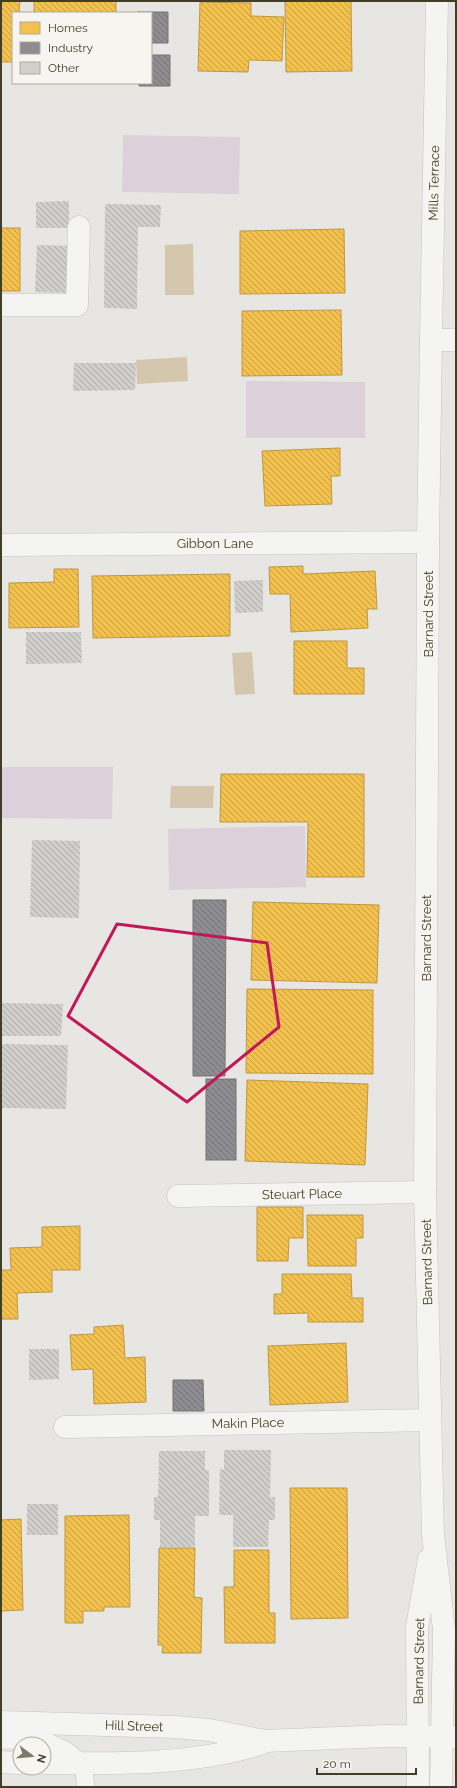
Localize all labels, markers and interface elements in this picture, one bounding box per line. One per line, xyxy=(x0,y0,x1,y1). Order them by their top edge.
legend xyxy=(12,12,152,84)
text: Homes xyxy=(48,21,88,35)
text: Industry xyxy=(48,41,94,55)
text: Other xyxy=(48,61,80,75)
street label: Mills Terrace xyxy=(426,145,442,221)
street label: Gibbon Lane xyxy=(177,536,254,551)
street label: Barnard Street xyxy=(421,570,436,657)
street label: Barnard Street xyxy=(419,894,434,981)
street label: Steuart Place xyxy=(262,1186,343,1202)
street label: Barnard Street xyxy=(419,1218,435,1306)
street label: Makin Place xyxy=(212,1415,285,1431)
street label: Barnard Street xyxy=(411,1617,427,1705)
street label: Hill Street xyxy=(105,1717,164,1735)
north arrow xyxy=(12,1736,52,1776)
scale bar xyxy=(317,1750,416,1776)
text: N xyxy=(34,1753,49,1764)
text: 20 m xyxy=(323,1757,351,1771)

